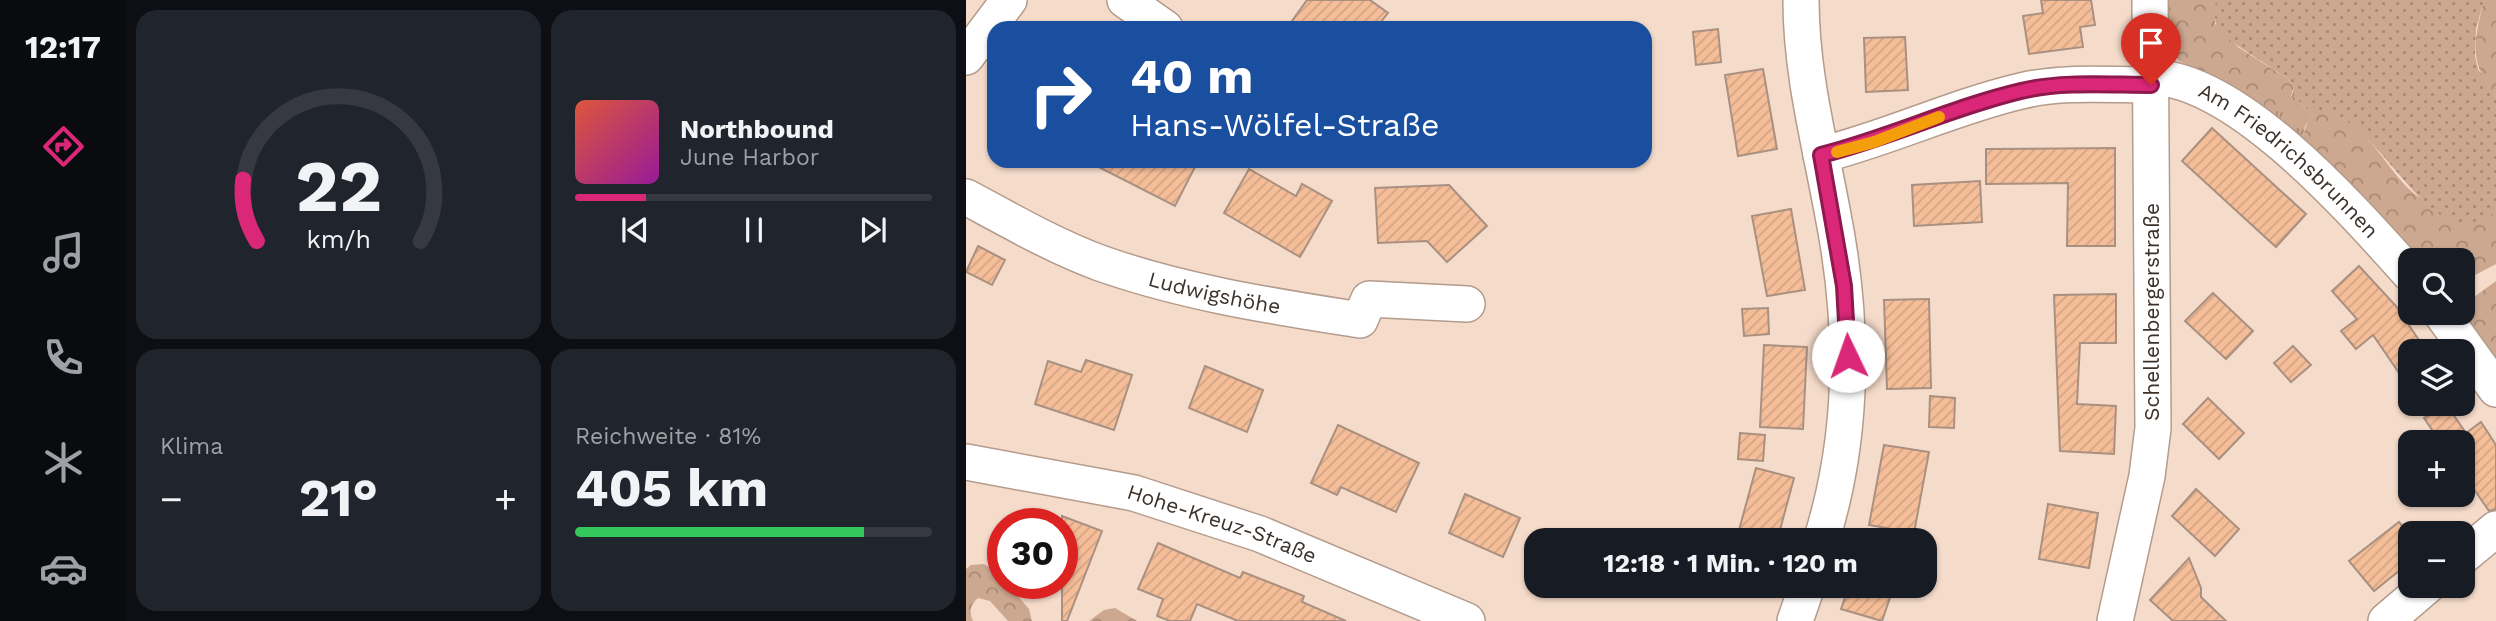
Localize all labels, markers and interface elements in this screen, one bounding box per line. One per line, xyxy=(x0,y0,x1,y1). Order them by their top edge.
pin xyxy=(2121,13,2181,85)
icon: arrive xyxy=(2132,24,2170,62)
text: 12:17 xyxy=(25,28,101,66)
text: 40 m xyxy=(1130,47,1253,105)
icon: right xyxy=(1015,49,1106,140)
street label: Am Friedrichsbrunnen xyxy=(2195,78,2384,243)
text: Hans-Wölfel-Straße xyxy=(1130,106,1439,144)
text: Northbound xyxy=(680,114,834,144)
icon: directions xyxy=(39,122,88,171)
text: 22 xyxy=(295,143,382,229)
text: June Harbor xyxy=(680,144,819,171)
street label: Schellenbergerstraße xyxy=(2139,203,2164,421)
icon: previous xyxy=(616,211,654,249)
icon: pause xyxy=(735,211,773,249)
icon: next xyxy=(854,211,892,249)
text: km/h xyxy=(306,225,371,254)
icon: music xyxy=(39,228,88,277)
map controls xyxy=(2398,248,2475,598)
button: search xyxy=(2398,248,2475,325)
street label: Ludwigshöhe xyxy=(1146,266,1283,319)
position arrow xyxy=(1811,319,1885,393)
icon: phone xyxy=(39,333,88,382)
button: layers xyxy=(2398,339,2475,416)
text: Reichweite · 81% xyxy=(575,423,761,450)
button: + xyxy=(2398,430,2475,507)
text: Klima xyxy=(160,433,223,460)
icon: climate xyxy=(39,438,88,487)
text: 405 km xyxy=(575,458,768,519)
text: 21° xyxy=(299,468,378,529)
text: − xyxy=(160,477,183,521)
text: + xyxy=(494,477,517,521)
street label: Hohe-Kreuz-Straße xyxy=(1124,479,1320,568)
speed limit sign: 30 xyxy=(987,508,1078,599)
button: − xyxy=(2398,521,2475,598)
icon: car xyxy=(39,544,88,593)
text: 12:18 · 1 Min. · 120 m xyxy=(1603,548,1858,578)

